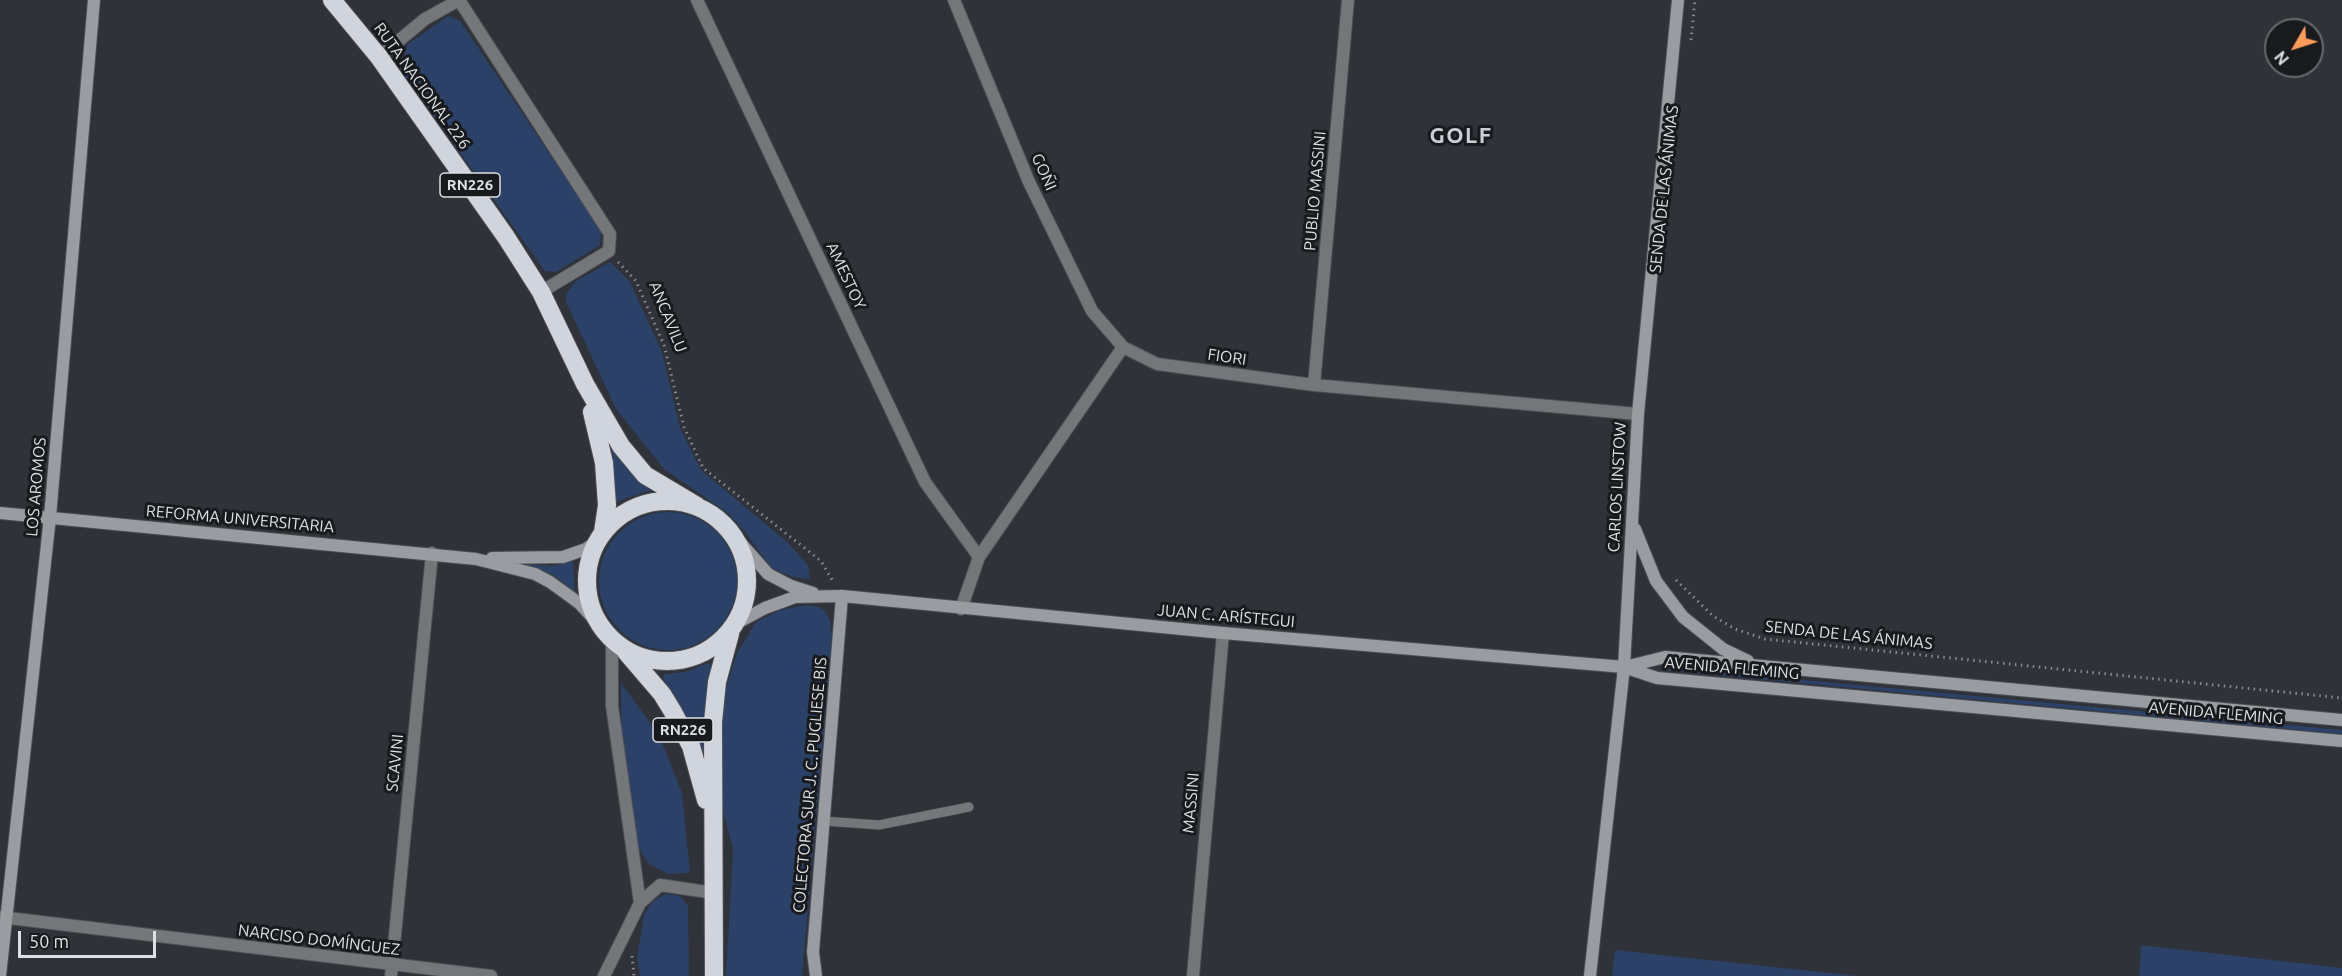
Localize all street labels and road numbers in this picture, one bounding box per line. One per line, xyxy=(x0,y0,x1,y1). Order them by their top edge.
street label: RUTA NACIONAL 226 xyxy=(370,19,474,153)
street label: SENDA DE LAS ÁNIMAS xyxy=(1646,104,1682,274)
street label: PUBLIO MASSINI xyxy=(1300,130,1330,252)
street label: GOÑI xyxy=(1027,150,1061,194)
road number: RN226 xyxy=(440,173,500,197)
street label: AMESTOY xyxy=(822,240,870,312)
street label: ANCAVILU xyxy=(645,279,691,355)
street label: FIORI xyxy=(1206,345,1248,369)
street label: CARLOS LINSTOW xyxy=(1604,421,1630,553)
street label: LOS AROMOS xyxy=(22,437,50,537)
street label: REFORMA UNIVERSITARIA xyxy=(145,501,335,537)
street label: JUAN C. ARÍSTEGUI xyxy=(1156,600,1296,632)
street label: SENDA DE LAS ÁNIMAS xyxy=(1764,617,1934,653)
street label: AVENIDA FLEMING xyxy=(1664,653,1800,683)
street label: COLECTORA SUR J. C. PUGLIESE BIS xyxy=(789,656,831,914)
street label: AVENIDA FLEMING xyxy=(2148,698,2284,728)
road number: RN226 xyxy=(653,718,713,742)
street label: SCAVINI xyxy=(382,733,408,793)
street label: MASSINI xyxy=(1179,772,1203,834)
street label: NARCISO DOMÍNGUEZ xyxy=(237,921,401,959)

